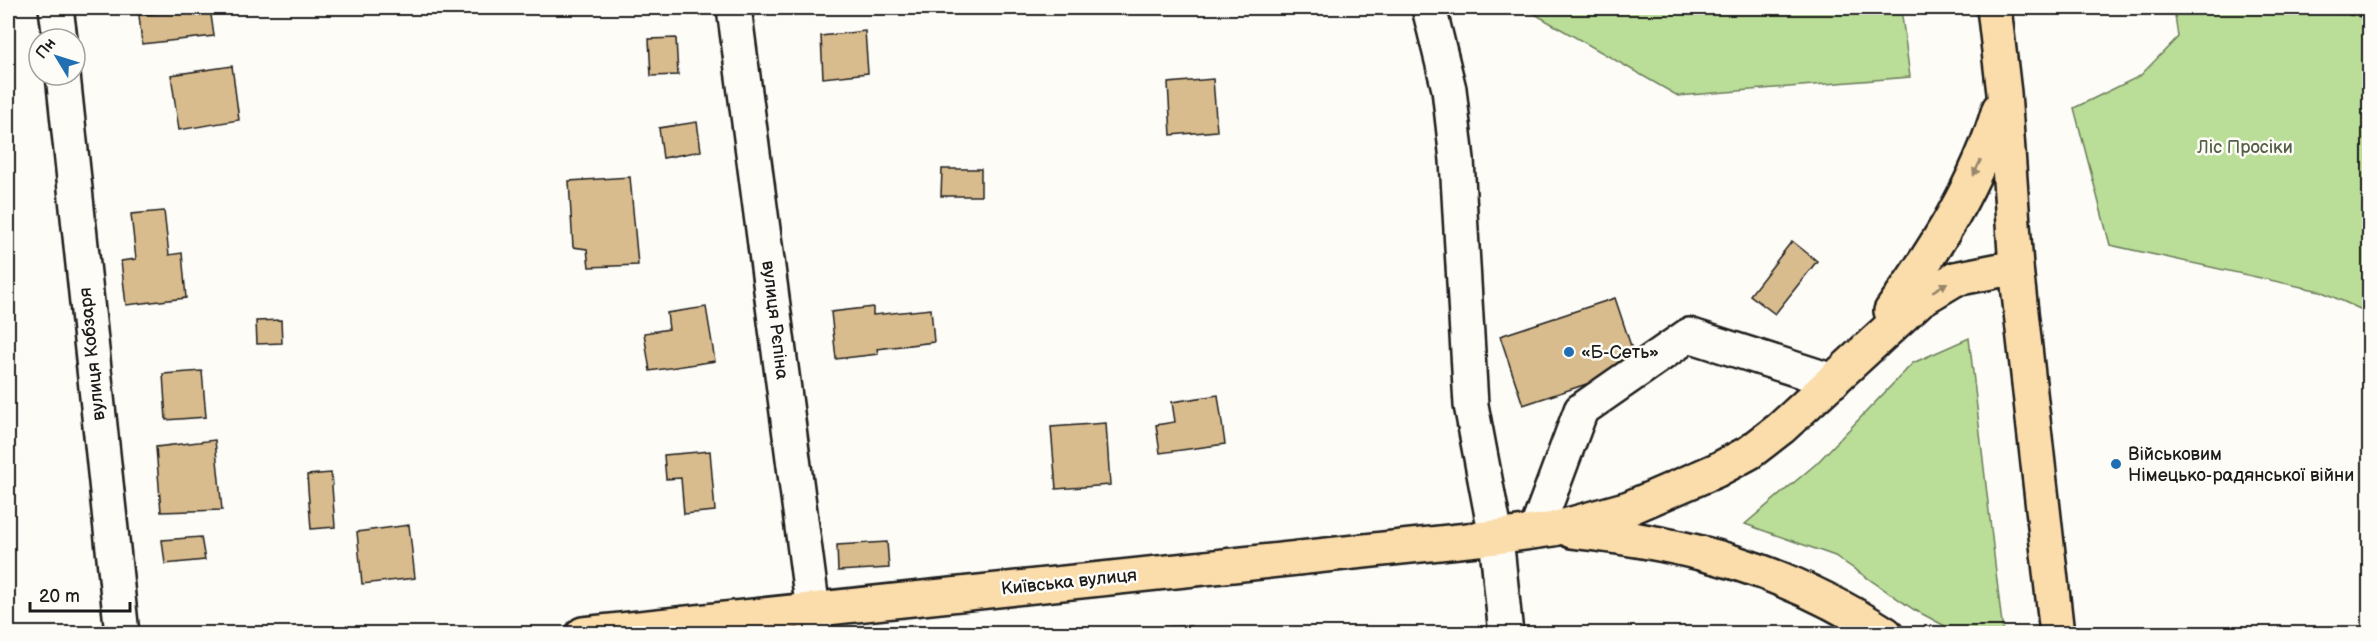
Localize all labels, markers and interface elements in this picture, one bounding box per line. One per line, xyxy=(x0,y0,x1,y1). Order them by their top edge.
north arrow xyxy=(27,27,87,87)
text: Пн xyxy=(32,34,60,63)
park label: Ліс Просіки xyxy=(2196,137,2293,158)
one-way arrow xyxy=(1972,159,1982,177)
street label: вулиця Рєпіна xyxy=(757,259,793,381)
one-way arrow xyxy=(1932,282,1948,293)
street label: вулиця Кобзаря xyxy=(75,286,109,422)
place label: «Б-Сеть» xyxy=(1581,342,1659,363)
marker: «Б-Сеть» xyxy=(1562,345,1576,359)
place label: Військовим Німецько-радянської війни xyxy=(2128,444,2354,486)
marker: Військовим Німецько-радянської війни xyxy=(2109,457,2123,471)
street label: Київська вулиця xyxy=(1000,564,1138,600)
scale bar xyxy=(30,575,130,613)
text: 20 m xyxy=(39,586,80,607)

